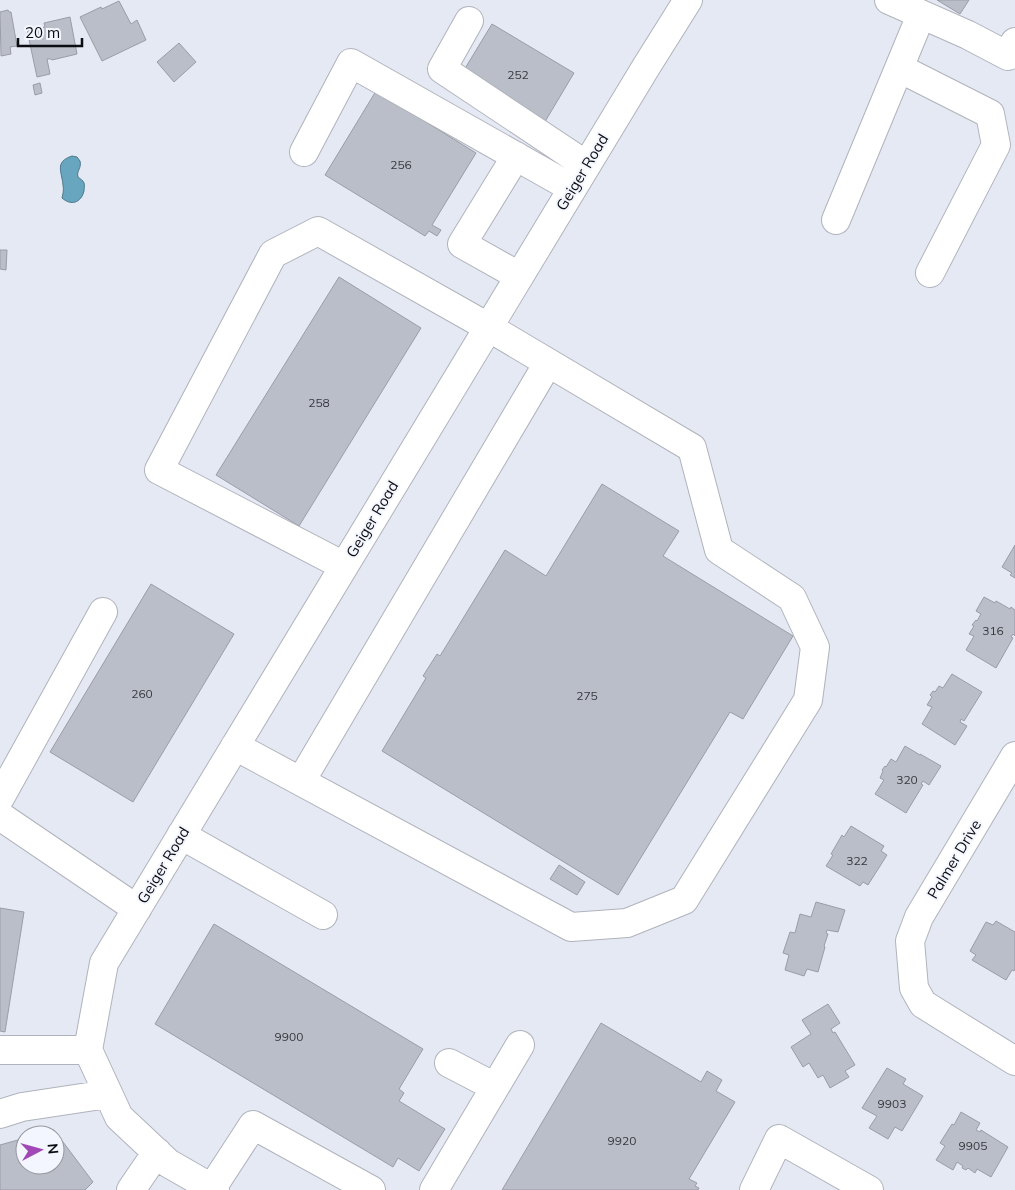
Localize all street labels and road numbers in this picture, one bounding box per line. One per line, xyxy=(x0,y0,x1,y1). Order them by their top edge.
street label: Geiger Road xyxy=(552,130,612,214)
street label: Geiger Road xyxy=(342,477,402,561)
street label: Palmer Drive xyxy=(923,816,985,902)
street label: Geiger Road xyxy=(133,823,193,907)

